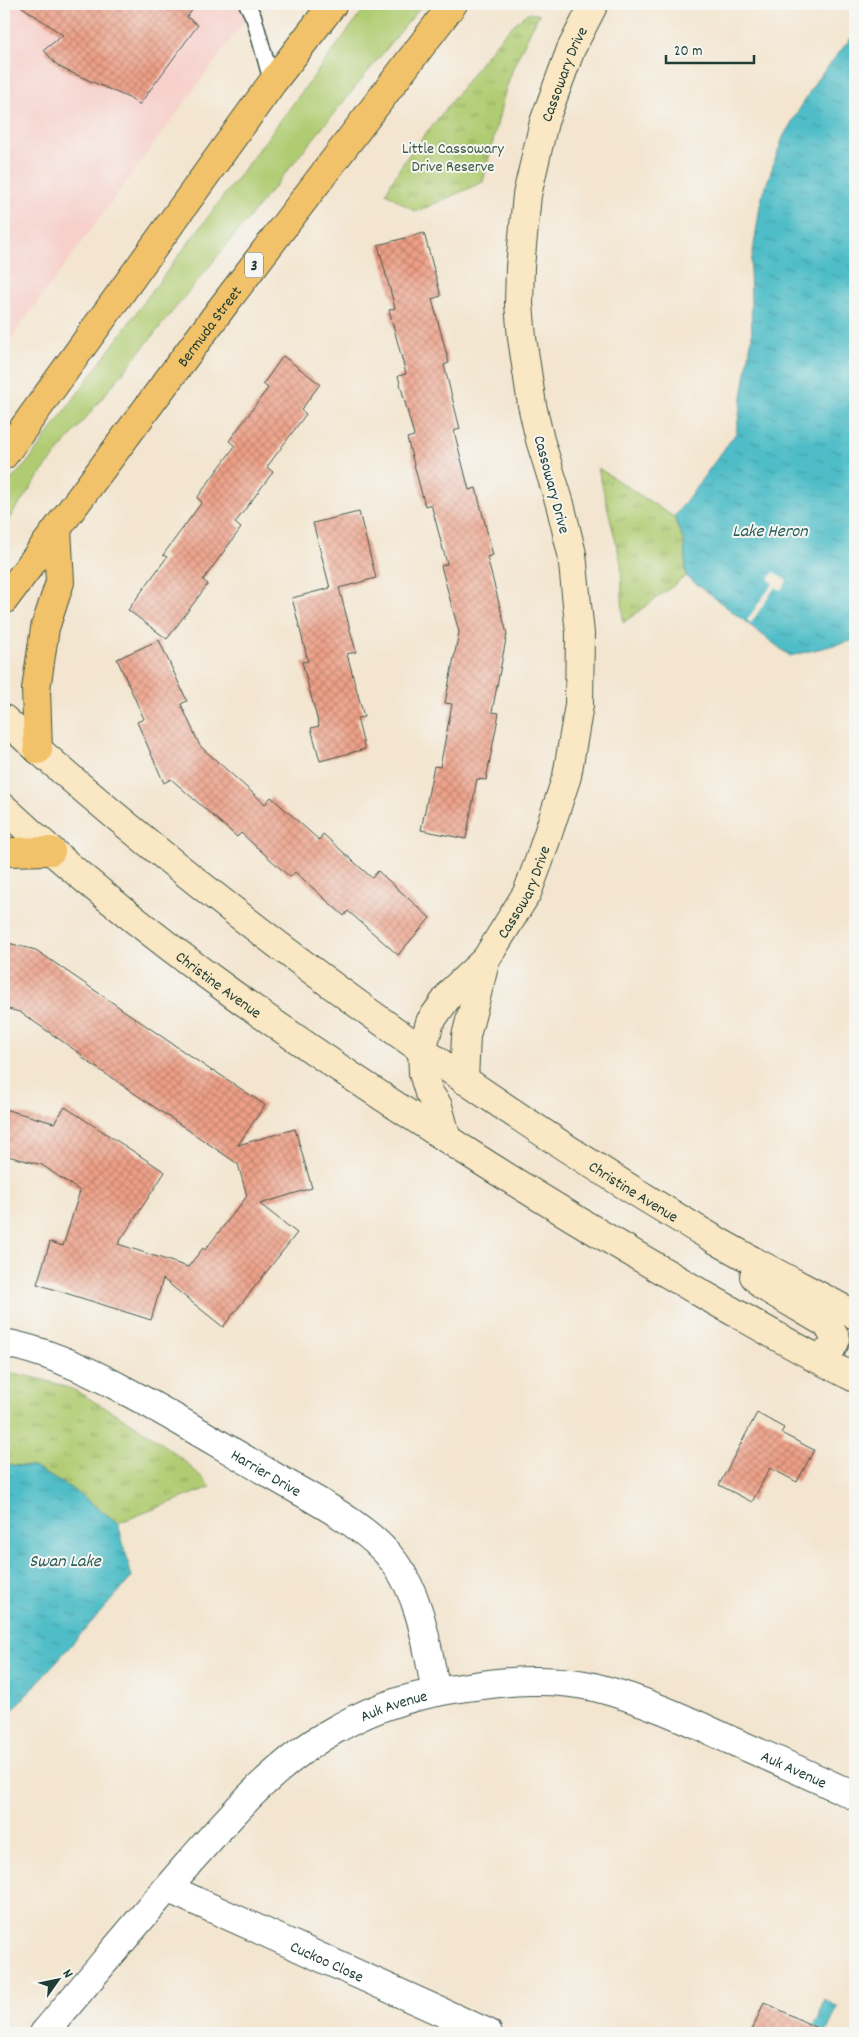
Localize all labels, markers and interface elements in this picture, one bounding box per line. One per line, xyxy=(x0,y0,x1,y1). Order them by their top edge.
street label: Cassowary Drive xyxy=(536,23,595,125)
scale bar xyxy=(666,32,754,64)
text: 20 m xyxy=(674,41,702,63)
park label: Little Cassowary Drive Reserve xyxy=(402,138,505,179)
road number: 3 xyxy=(245,252,263,278)
street label: Bermuda Street xyxy=(172,282,248,373)
street label: Cassowary Drive xyxy=(526,433,575,536)
water label: Lake Heron xyxy=(732,520,808,545)
street label: Cassowary Drive xyxy=(493,843,557,944)
street label: Christine Avenue xyxy=(170,946,266,1025)
street label: Christine Avenue xyxy=(583,1156,682,1229)
street label: Harrier Drive xyxy=(226,1444,305,1504)
water label: Swan Lake xyxy=(29,1550,102,1575)
street label: Auk Avenue xyxy=(357,1685,430,1729)
street label: Auk Avenue xyxy=(757,1746,830,1795)
street label: Cuckoo Close xyxy=(286,1936,367,1989)
north arrow xyxy=(32,1954,82,2004)
text: N xyxy=(57,1966,78,1982)

